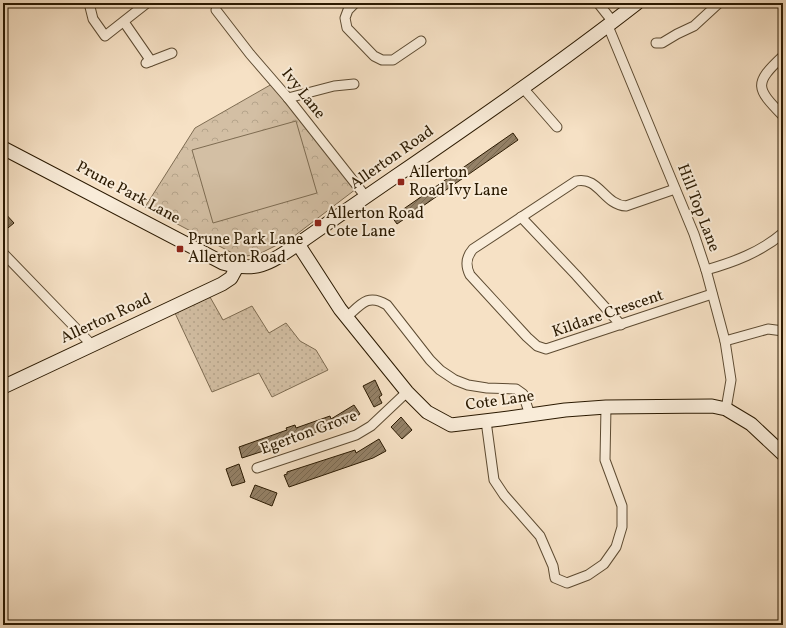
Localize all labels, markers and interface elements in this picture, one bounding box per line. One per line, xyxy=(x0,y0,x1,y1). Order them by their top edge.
street label: Ivy Lane xyxy=(276,64,330,124)
street label: Allerton Road xyxy=(346,121,438,195)
street label: Prune Park Lane xyxy=(72,156,184,230)
street label: Hill Top Lane xyxy=(671,161,725,255)
place label: Allerton Road Ivy Lane xyxy=(409,162,508,202)
marker: Allerton Road Ivy Lane xyxy=(396,177,406,187)
place label: Allerton Road Cote Lane xyxy=(326,203,424,243)
marker: Allerton Road Cote Lane xyxy=(313,218,323,228)
place label: Prune Park Lane Allerton Road xyxy=(188,229,303,269)
marker: Prune Park Lane Allerton Road xyxy=(175,244,185,254)
street label: Kildare Crescent xyxy=(549,285,667,343)
street label: Allerton Road xyxy=(57,288,155,350)
street label: Cote Lane xyxy=(464,385,536,417)
street label: Egerton Grove xyxy=(258,405,360,461)

